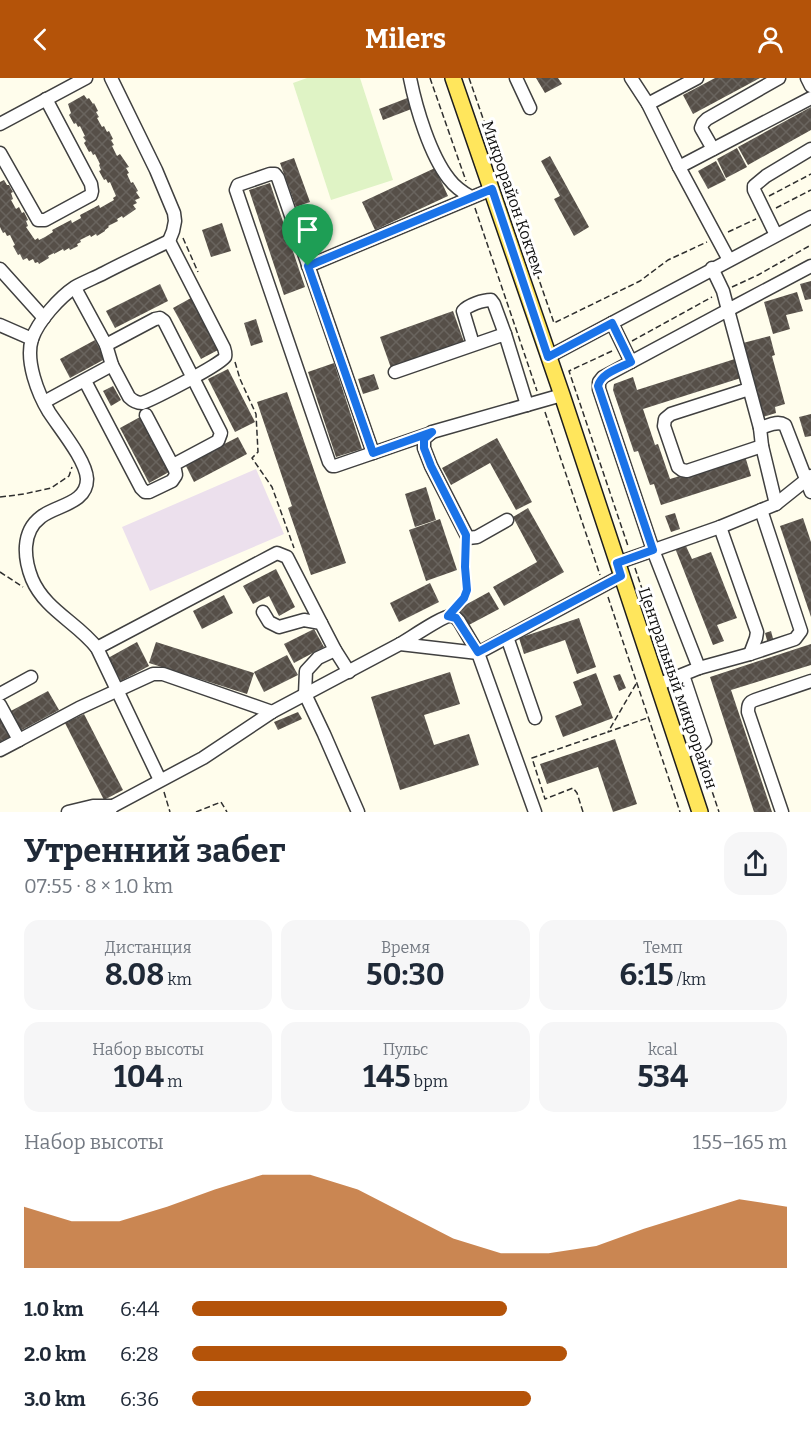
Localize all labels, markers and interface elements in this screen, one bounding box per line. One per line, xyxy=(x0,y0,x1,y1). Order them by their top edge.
icon: back xyxy=(24,23,57,56)
text: Milers xyxy=(365,23,446,55)
icon: person xyxy=(754,23,787,56)
street label: Микрорайон Коктем xyxy=(478,118,548,278)
pin xyxy=(282,204,333,266)
icon: arrive xyxy=(291,213,324,246)
street label: Центральный микрорайон xyxy=(635,585,721,791)
text: Утренний забег xyxy=(24,831,285,871)
button: share xyxy=(724,832,787,895)
text: 07:55 · 8 × 1.0 km xyxy=(24,874,173,898)
text: Дистанция xyxy=(105,938,192,957)
text: Время xyxy=(381,938,430,957)
text: Темп xyxy=(643,938,683,957)
text: 8.08 xyxy=(105,957,164,993)
text: 50:30 xyxy=(366,957,445,993)
text: 6:15 xyxy=(620,957,674,993)
text: km xyxy=(164,970,192,989)
text: /km xyxy=(674,970,706,989)
text: Набор высоты xyxy=(92,1040,204,1059)
text: Пульс xyxy=(383,1040,428,1059)
text: kcal xyxy=(648,1040,678,1059)
text: 104 xyxy=(114,1059,164,1095)
text: 145 xyxy=(363,1059,411,1095)
text: 534 xyxy=(637,1059,688,1095)
text: m xyxy=(164,1072,183,1091)
text: bpm xyxy=(411,1072,448,1091)
text: Набор высоты xyxy=(24,1130,164,1154)
text: 155–165 m xyxy=(693,1130,787,1154)
text: 1.0 km xyxy=(24,1297,84,1321)
text: 6:44 xyxy=(120,1297,159,1321)
text: 2.0 km xyxy=(24,1342,86,1366)
text: 6:28 xyxy=(120,1342,159,1366)
text: 3.0 km xyxy=(24,1387,86,1411)
text: 6:36 xyxy=(120,1387,159,1411)

